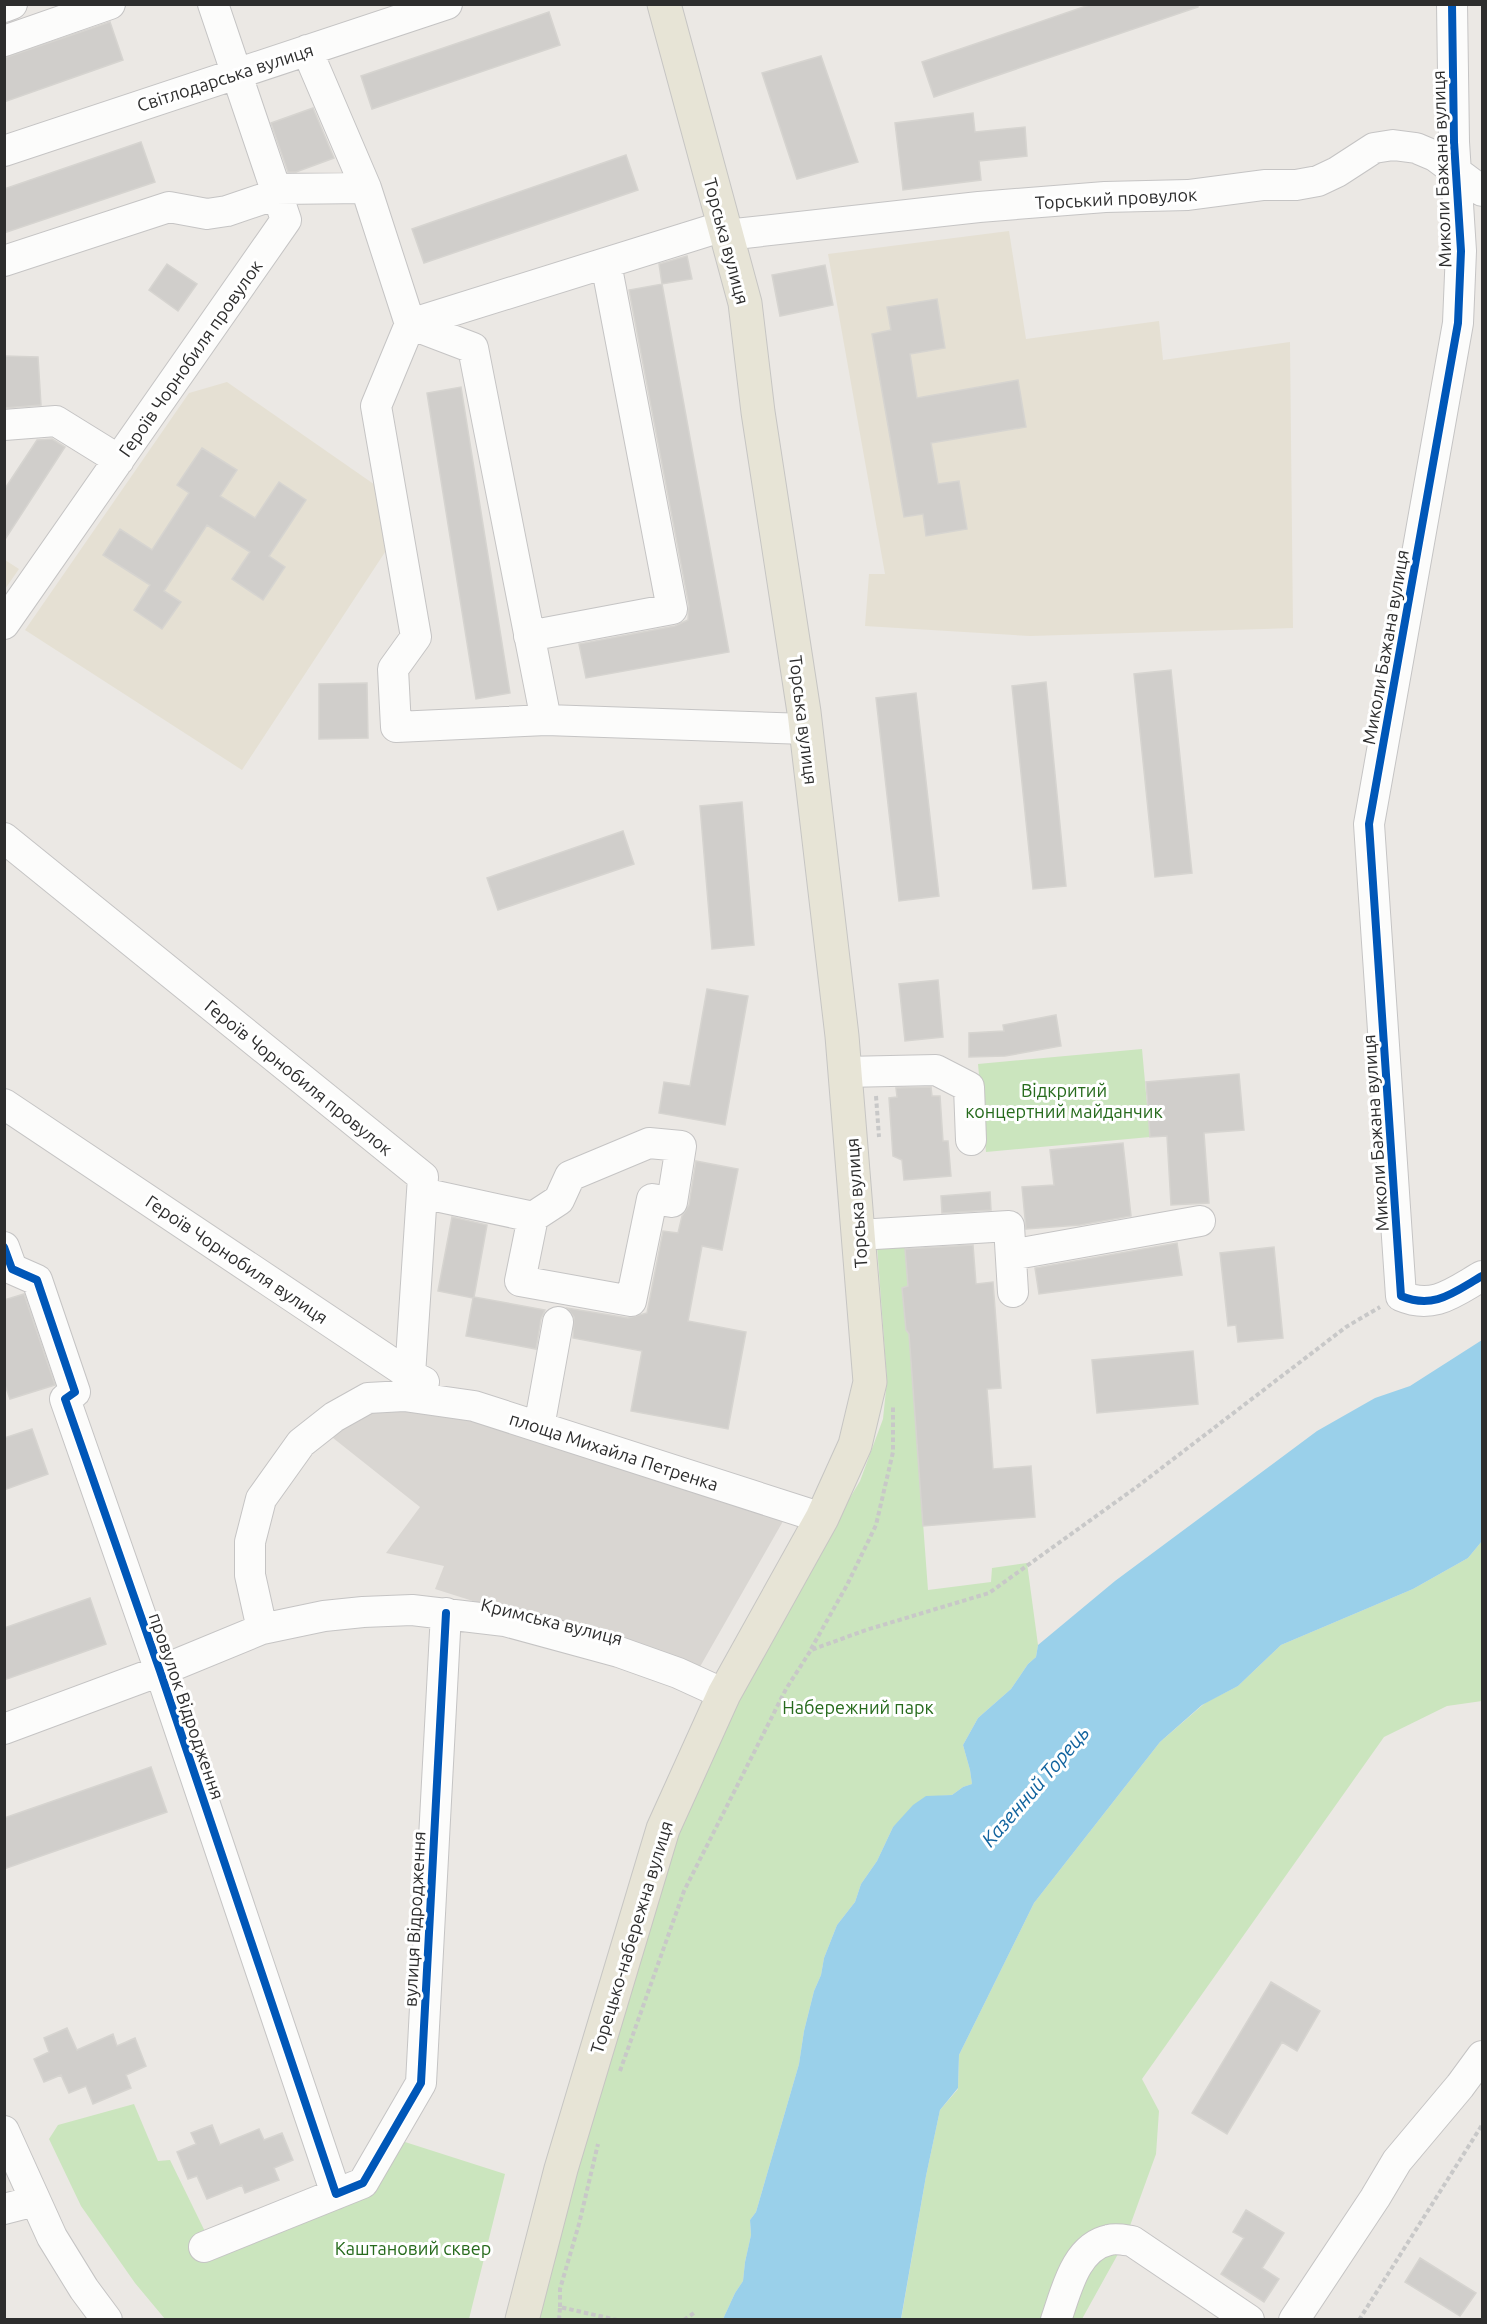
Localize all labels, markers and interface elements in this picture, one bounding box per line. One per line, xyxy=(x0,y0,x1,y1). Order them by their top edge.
street label: Світлодарська вулиця xyxy=(134,39,316,115)
street label: Миколи Бажана вулиця xyxy=(1428,70,1454,268)
street label: Торська вулиця xyxy=(700,176,754,306)
street label: Торський провулок xyxy=(1034,184,1198,212)
street label: Героїв Чорнобиля провулок xyxy=(114,256,266,460)
street label: Миколи Бажана вулиця xyxy=(1358,548,1412,746)
street label: Торська вулиця xyxy=(786,654,822,786)
street label: Героїв Чорнобиля провулок xyxy=(201,995,397,1159)
street label: Миколи Бажана вулиця xyxy=(1358,1034,1392,1232)
park label: Відкритий концертний майданчик xyxy=(965,1080,1163,1121)
street label: Торська вулиця xyxy=(841,1137,871,1269)
street label: Героїв Чорнобиля вулиця xyxy=(142,1191,332,1327)
street label: площа Михайла Петренка xyxy=(507,1408,721,1494)
street label: Кримська вулиця xyxy=(479,1594,625,1648)
street label: провулок Відродження xyxy=(146,1610,228,1802)
park label: Набережний парк xyxy=(782,1697,934,1717)
water label: Казенний Торець xyxy=(976,1721,1094,1851)
street label: Торецько-набережна вулиця xyxy=(586,1818,676,2056)
street label: вулиця Відродження xyxy=(399,1831,429,2007)
park label: Каштановий сквер xyxy=(335,2238,491,2258)

